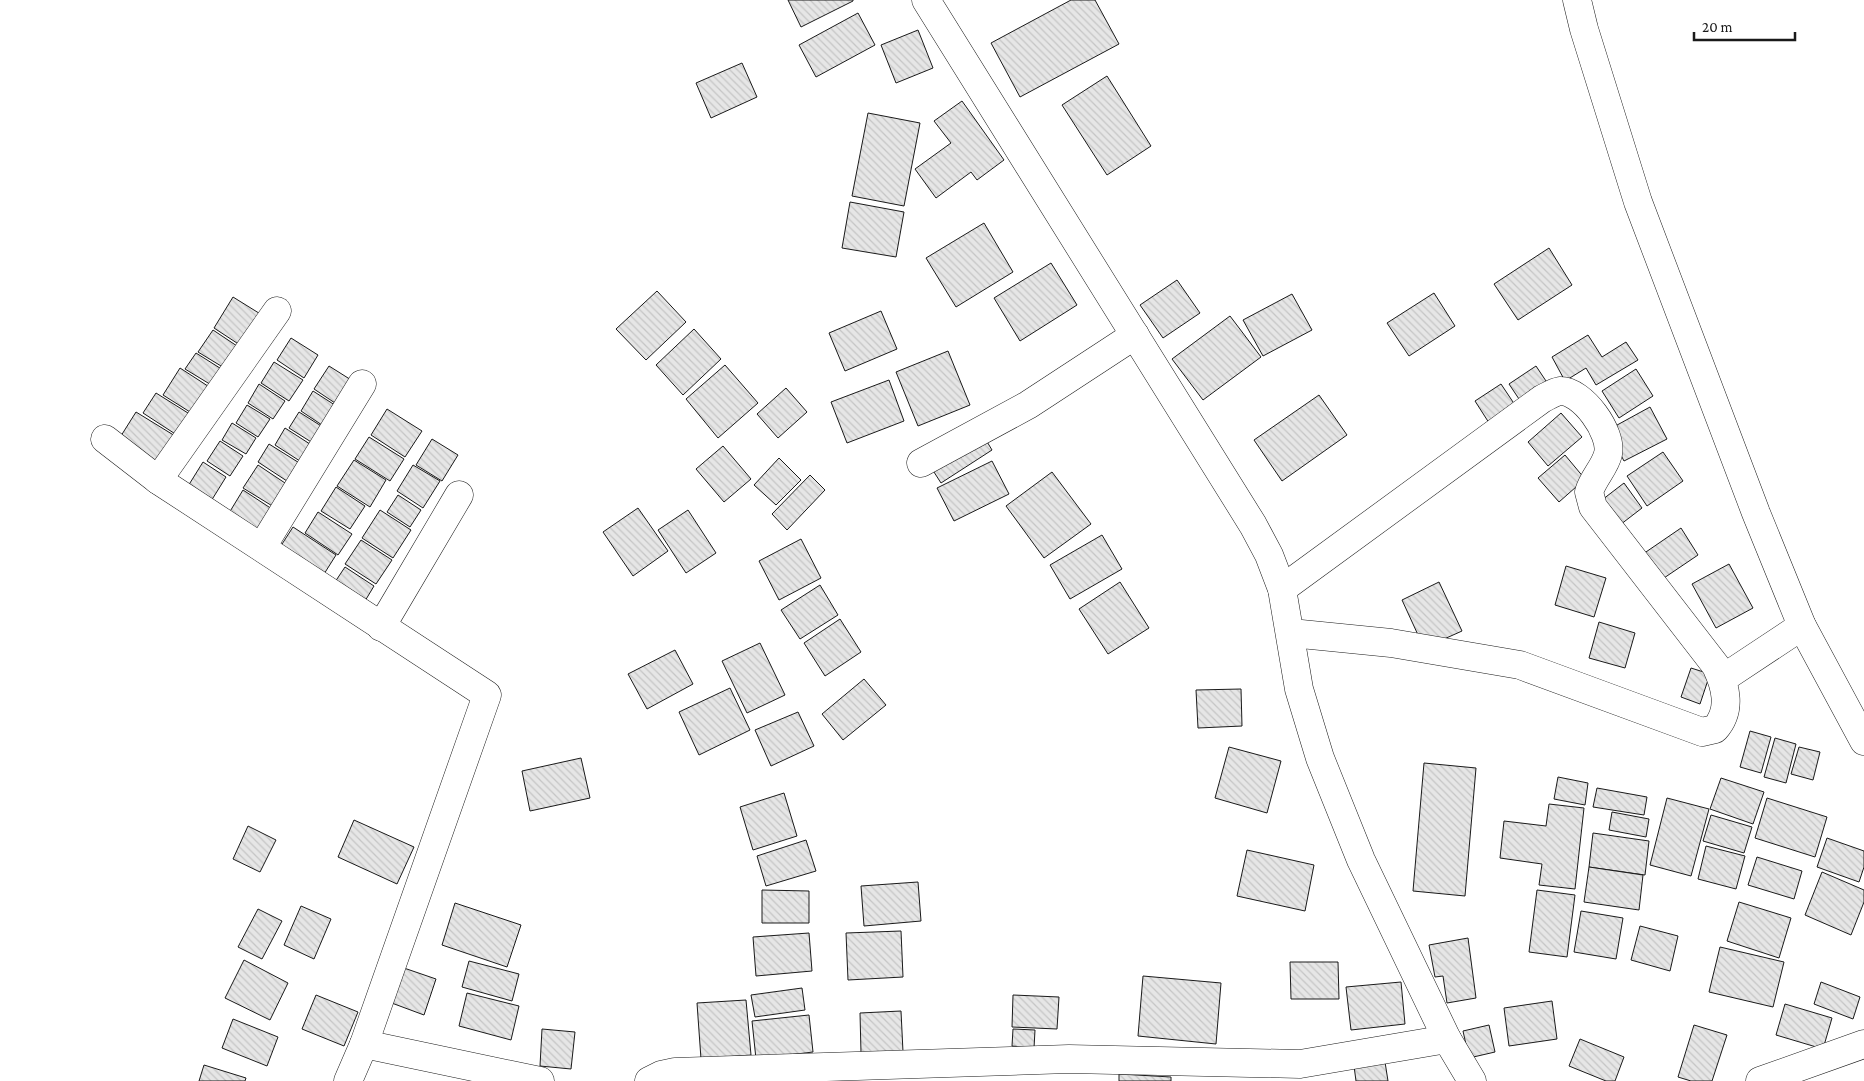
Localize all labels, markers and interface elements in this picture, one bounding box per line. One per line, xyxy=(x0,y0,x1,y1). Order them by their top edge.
scale bar xyxy=(1694,10,1795,42)
text: 20 m xyxy=(1702,19,1733,35)

